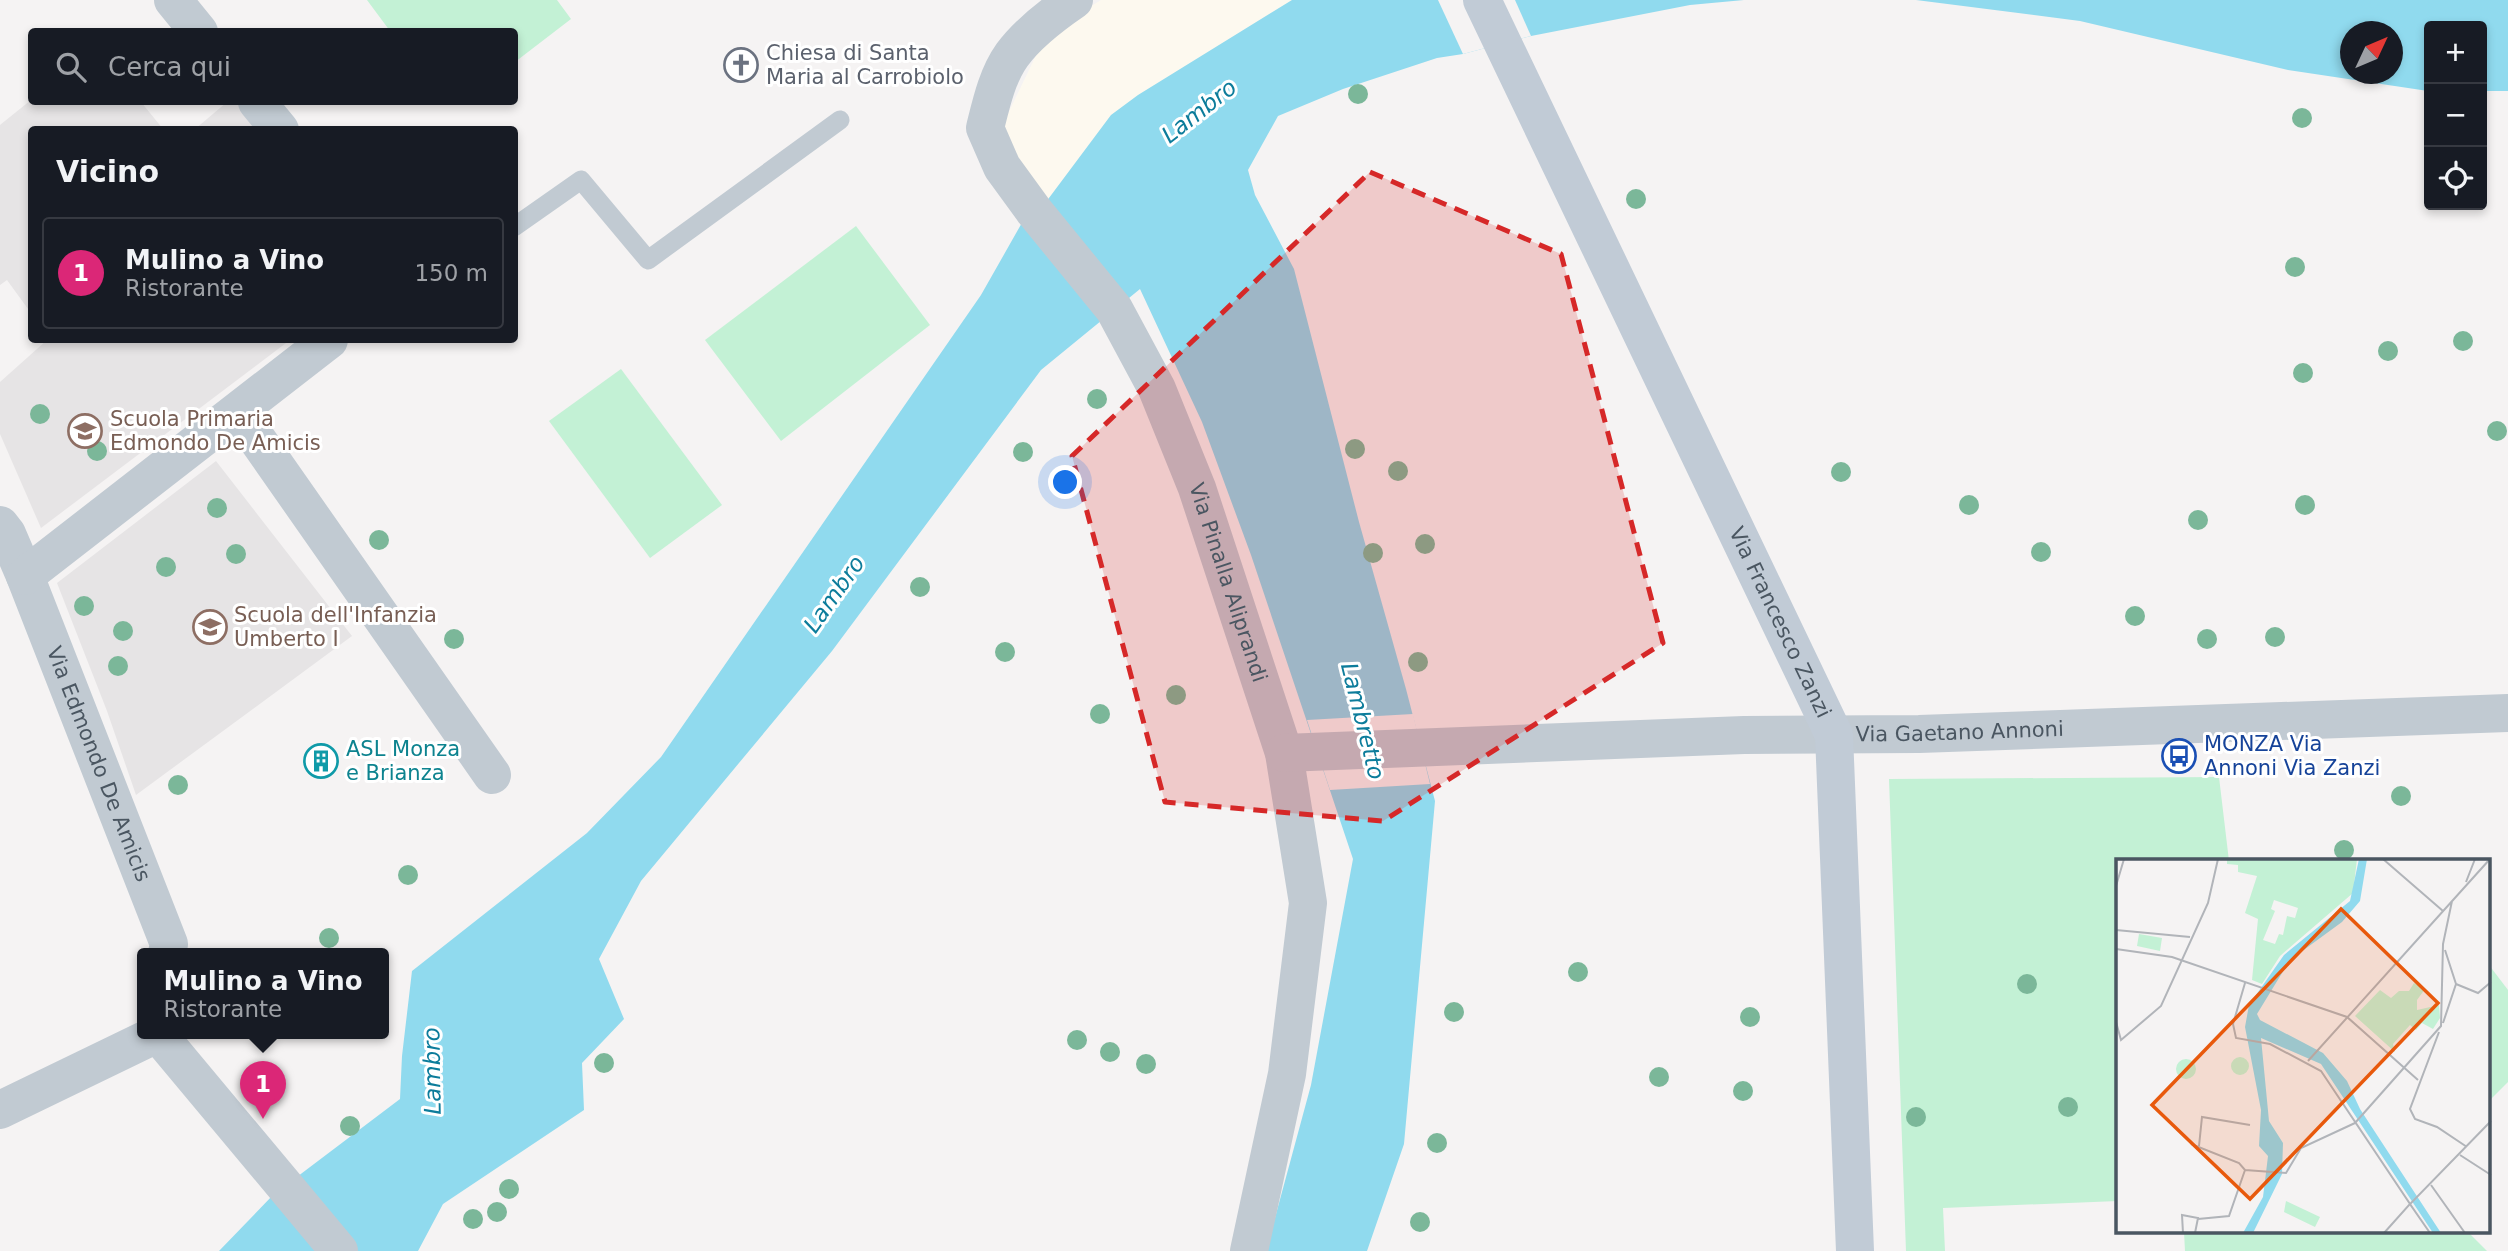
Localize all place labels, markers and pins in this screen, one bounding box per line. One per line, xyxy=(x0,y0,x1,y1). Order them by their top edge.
place label: Chiesa di Santa Maria al Carrobiolo xyxy=(766,41,964,89)
church icon: Chiesa di Santa Maria al Carrobiolo xyxy=(722,46,760,84)
place label: Scuola Primaria Edmondo De Amicis xyxy=(110,407,321,455)
school or university icon: Scuola Primaria Edmondo De Amicis xyxy=(66,412,104,450)
place label: Scuola dell'Infanzia Umberto I xyxy=(234,603,437,651)
school or university icon: Scuola dell'Infanzia Umberto I xyxy=(191,608,229,646)
place label: MONZA Via Annoni Via Zanzi xyxy=(2204,732,2380,780)
place label: ASL Monza e Brianza xyxy=(346,737,460,785)
bus stop icon: MONZA Via Annoni Via Zanzi xyxy=(2160,737,2198,775)
building icon: ASL Monza e Brianza xyxy=(302,742,340,780)
pin: 1 xyxy=(240,1061,286,1119)

